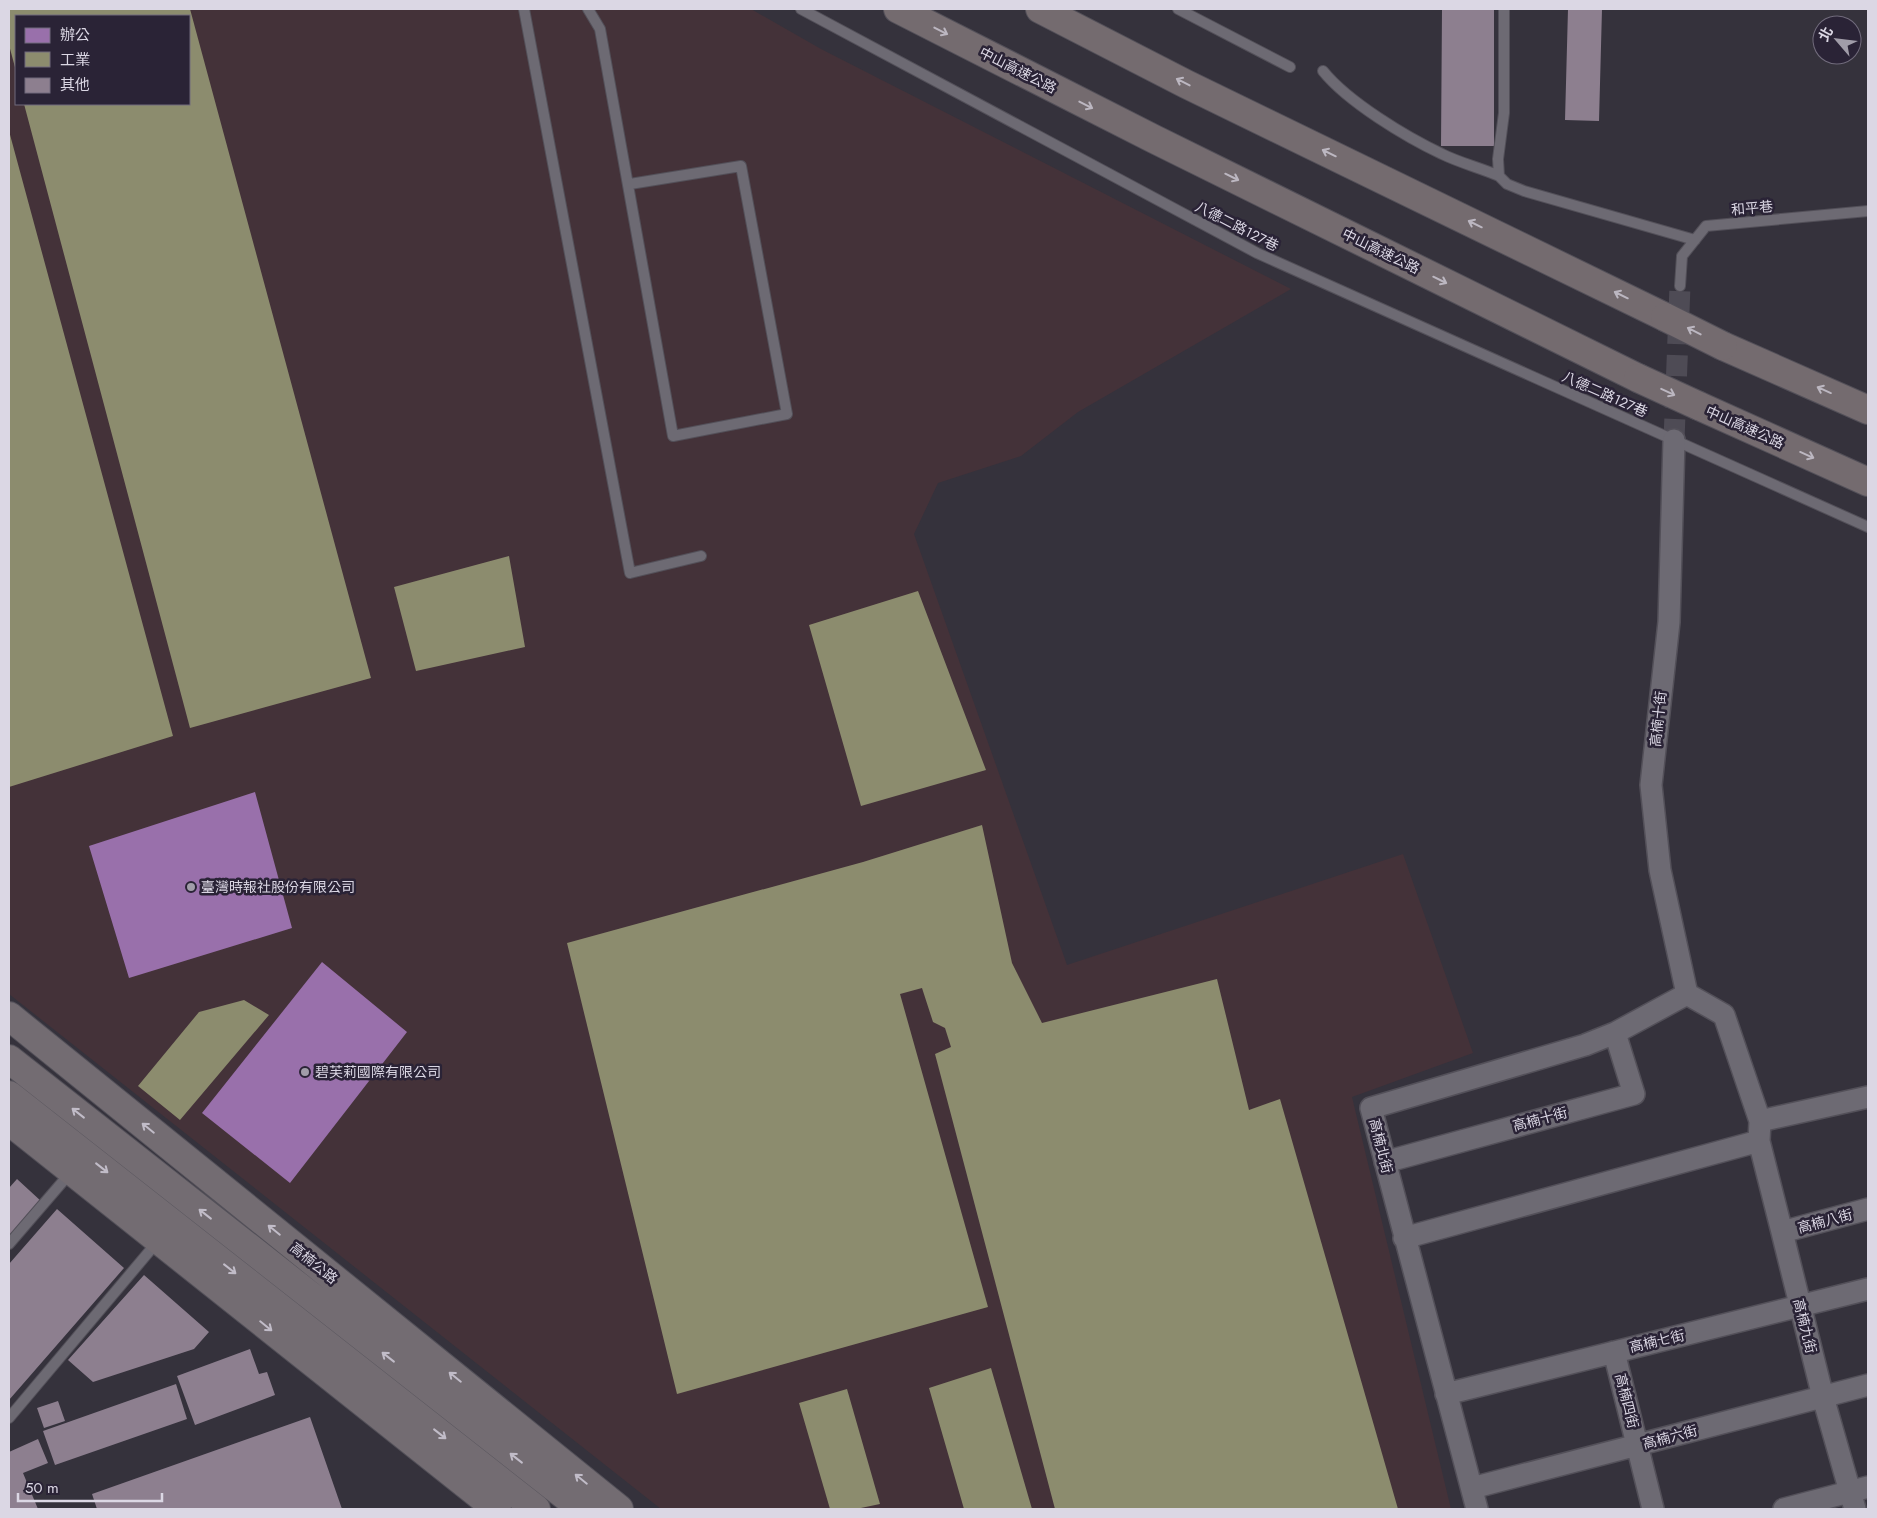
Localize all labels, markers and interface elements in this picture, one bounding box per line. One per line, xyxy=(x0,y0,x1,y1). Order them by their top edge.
legend xyxy=(15,15,190,105)
north arrow xyxy=(1812,15,1862,65)
text: 北 xyxy=(1813,23,1838,45)
text: 辦公 xyxy=(60,24,90,46)
one-way arrow xyxy=(934,26,949,36)
street label: 中山高速公路 xyxy=(976,42,1060,98)
text: 工業 xyxy=(60,49,90,71)
text: 其他 xyxy=(60,74,90,96)
one-way arrow xyxy=(1176,77,1191,86)
one-way arrow xyxy=(1079,100,1094,110)
one-way arrow xyxy=(1322,148,1337,157)
one-way arrow xyxy=(1224,172,1239,182)
street label: 八德二路127巷 xyxy=(1192,196,1282,256)
street label: 和平巷 xyxy=(1730,196,1774,220)
one-way arrow xyxy=(1468,219,1483,229)
street label: 中山高速公路 xyxy=(1339,224,1423,278)
one-way arrow xyxy=(1432,276,1447,286)
one-way arrow xyxy=(1614,290,1629,300)
one-way arrow xyxy=(1687,326,1702,335)
street label: 八德二路127巷 xyxy=(1559,366,1651,422)
one-way arrow xyxy=(1817,385,1832,395)
one-way arrow xyxy=(1660,388,1675,398)
street label: 中山高速公路 xyxy=(1703,401,1787,453)
one-way arrow xyxy=(1799,450,1814,460)
street label: 高楠十街 xyxy=(1645,690,1671,748)
place label: 臺灣時報社股份有限公司 xyxy=(201,877,355,897)
marker: 臺灣時報社股份有限公司 xyxy=(185,881,197,893)
place label: 碧芙莉國際有限公司 xyxy=(315,1062,441,1082)
marker: 碧芙莉國際有限公司 xyxy=(299,1066,311,1078)
street label: 高楠十街 xyxy=(1510,1102,1570,1136)
one-way arrow xyxy=(72,1108,85,1119)
street label: 高楠北街 xyxy=(1365,1116,1397,1176)
one-way arrow xyxy=(141,1123,154,1134)
one-way arrow xyxy=(95,1163,108,1174)
street label: 高楠八街 xyxy=(1795,1204,1855,1238)
one-way arrow xyxy=(199,1208,212,1219)
one-way arrow xyxy=(268,1225,281,1236)
street label: 高楠公路 xyxy=(286,1238,342,1288)
one-way arrow xyxy=(223,1263,236,1274)
street label: 高楠九街 xyxy=(1789,1296,1821,1356)
one-way arrow xyxy=(259,1320,272,1331)
street label: 高楠七街 xyxy=(1627,1325,1687,1357)
one-way arrow xyxy=(382,1352,395,1363)
one-way arrow xyxy=(449,1371,462,1382)
street label: 高楠四街 xyxy=(1611,1371,1643,1431)
street label: 高楠六街 xyxy=(1640,1420,1700,1454)
one-way arrow xyxy=(433,1429,446,1440)
one-way arrow xyxy=(510,1452,523,1463)
scale bar xyxy=(18,1470,161,1502)
one-way arrow xyxy=(575,1473,588,1484)
text: 50 m xyxy=(25,1477,59,1499)

